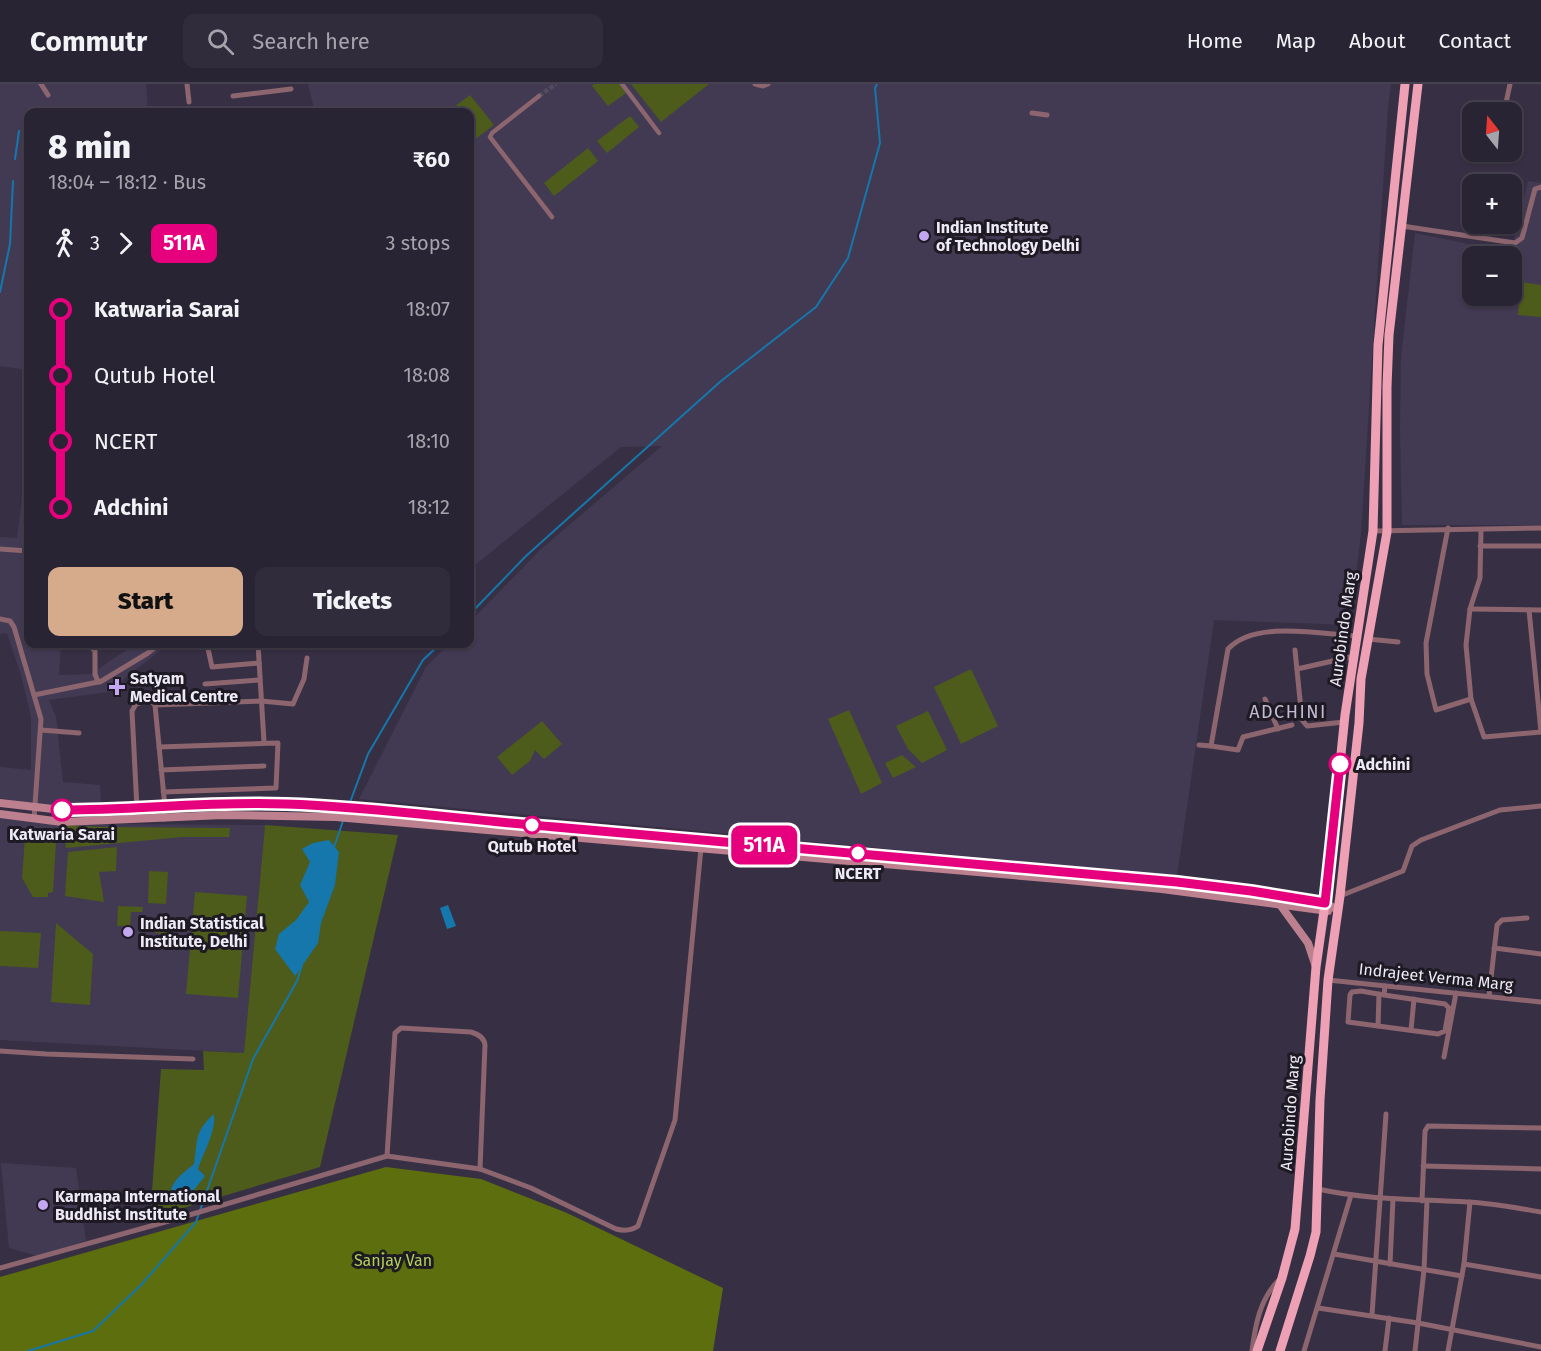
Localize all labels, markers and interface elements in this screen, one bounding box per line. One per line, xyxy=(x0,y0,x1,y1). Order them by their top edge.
search box xyxy=(183,14,603,68)
text: Commutr xyxy=(30,25,147,58)
icon: search xyxy=(204,25,237,58)
text: Search here xyxy=(252,28,370,55)
text: Home xyxy=(1187,28,1243,54)
text: Map xyxy=(1276,28,1316,54)
text: About xyxy=(1349,28,1406,54)
text: Contact xyxy=(1439,28,1511,54)
north arrow xyxy=(1462,102,1522,162)
map controls xyxy=(1462,102,1522,306)
text: 8 min xyxy=(48,127,131,167)
text: ₹60 xyxy=(413,146,450,173)
text: 18:04 – 18:12 · Bus xyxy=(48,170,206,194)
button: + xyxy=(1462,174,1522,234)
place label: Indian Institute of Technology Delhi xyxy=(936,218,1080,255)
icon: walk xyxy=(48,227,81,260)
icon: forward xyxy=(109,227,142,260)
marker: Indian Institute of Technology Delhi xyxy=(917,229,931,243)
text: 511A xyxy=(163,230,205,256)
text: 3 xyxy=(90,231,100,255)
text: 3 stops xyxy=(386,231,450,255)
button: − xyxy=(1462,246,1522,306)
text: Katwaria Sarai xyxy=(94,296,240,323)
text: 18:07 xyxy=(406,297,450,321)
text: Qutub Hotel xyxy=(94,362,216,389)
text: 18:08 xyxy=(403,363,450,387)
text: NCERT xyxy=(94,428,157,455)
text: 18:10 xyxy=(407,429,450,453)
text: Adchini xyxy=(94,494,169,521)
text: 18:12 xyxy=(408,495,450,519)
button: Start xyxy=(48,567,243,636)
button: Tickets xyxy=(255,567,450,636)
street label: Aurobindo Marg xyxy=(1326,570,1361,688)
place label: Satyam Medical Centre xyxy=(130,669,238,706)
marker: Satyam Medical Centre xyxy=(108,678,126,696)
district label: ADCHINI xyxy=(1249,701,1327,723)
marker: Adchini xyxy=(1329,753,1351,775)
place label: Adchini xyxy=(1355,755,1410,774)
marker: Katwaria Sarai xyxy=(51,799,73,821)
marker: Qutub Hotel xyxy=(523,816,541,834)
place label: Katwaria Sarai xyxy=(9,825,115,844)
line badge: 511A xyxy=(722,826,806,864)
text: 511A xyxy=(743,832,785,858)
place label: Qutub Hotel xyxy=(488,837,576,856)
marker: NCERT xyxy=(849,844,867,862)
place label: NCERT xyxy=(835,864,882,883)
place label: Indian Statistical Institute, Delhi xyxy=(140,914,264,951)
marker: Indian Statistical Institute, Delhi xyxy=(121,925,135,939)
street label: Indrajeet Verma Marg xyxy=(1358,959,1515,995)
street label: Aurobindo Marg xyxy=(1276,1054,1304,1171)
place label: Karmapa International Buddhist Institute xyxy=(55,1187,220,1224)
marker: Karmapa International Buddhist Institute xyxy=(36,1198,50,1212)
park label: Sanjay Van xyxy=(354,1251,432,1270)

